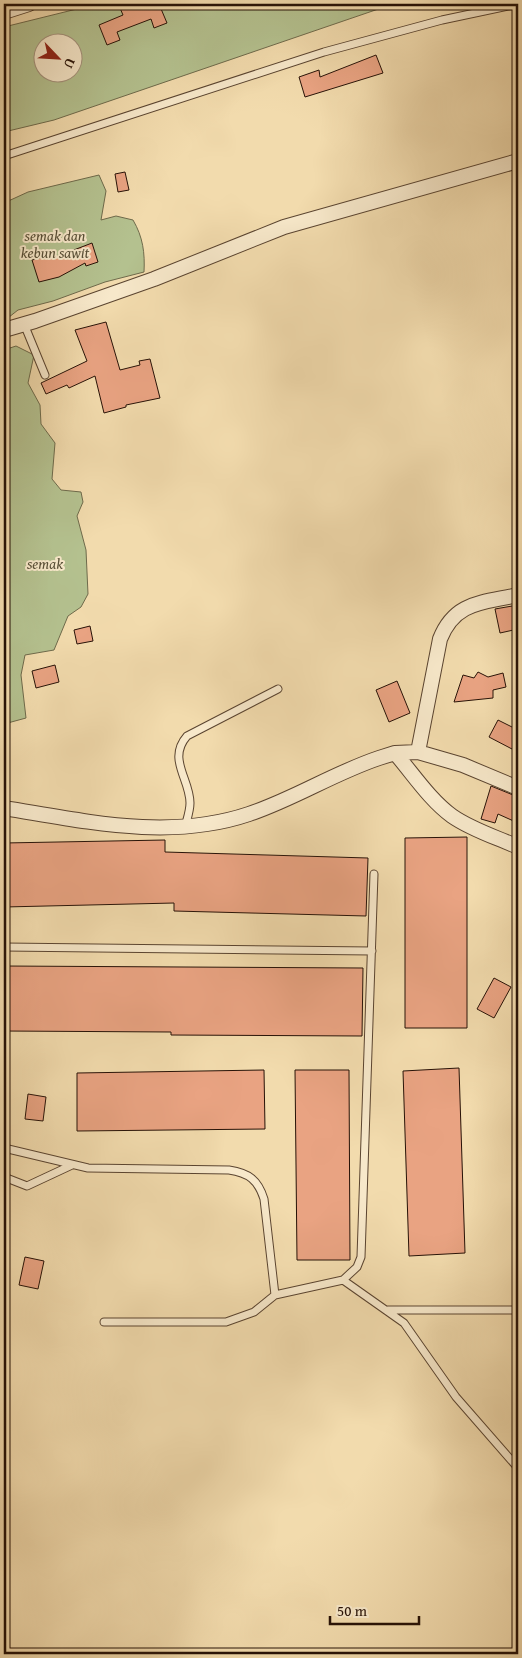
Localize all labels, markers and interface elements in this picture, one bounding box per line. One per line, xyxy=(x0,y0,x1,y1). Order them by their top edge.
north arrow xyxy=(32,32,82,82)
text: U xyxy=(58,55,81,73)
park label: semak dan kebun sawit xyxy=(21,225,90,263)
park label: semak xyxy=(26,553,63,574)
scale bar xyxy=(330,1593,418,1625)
text: 50 m xyxy=(337,1600,368,1621)

